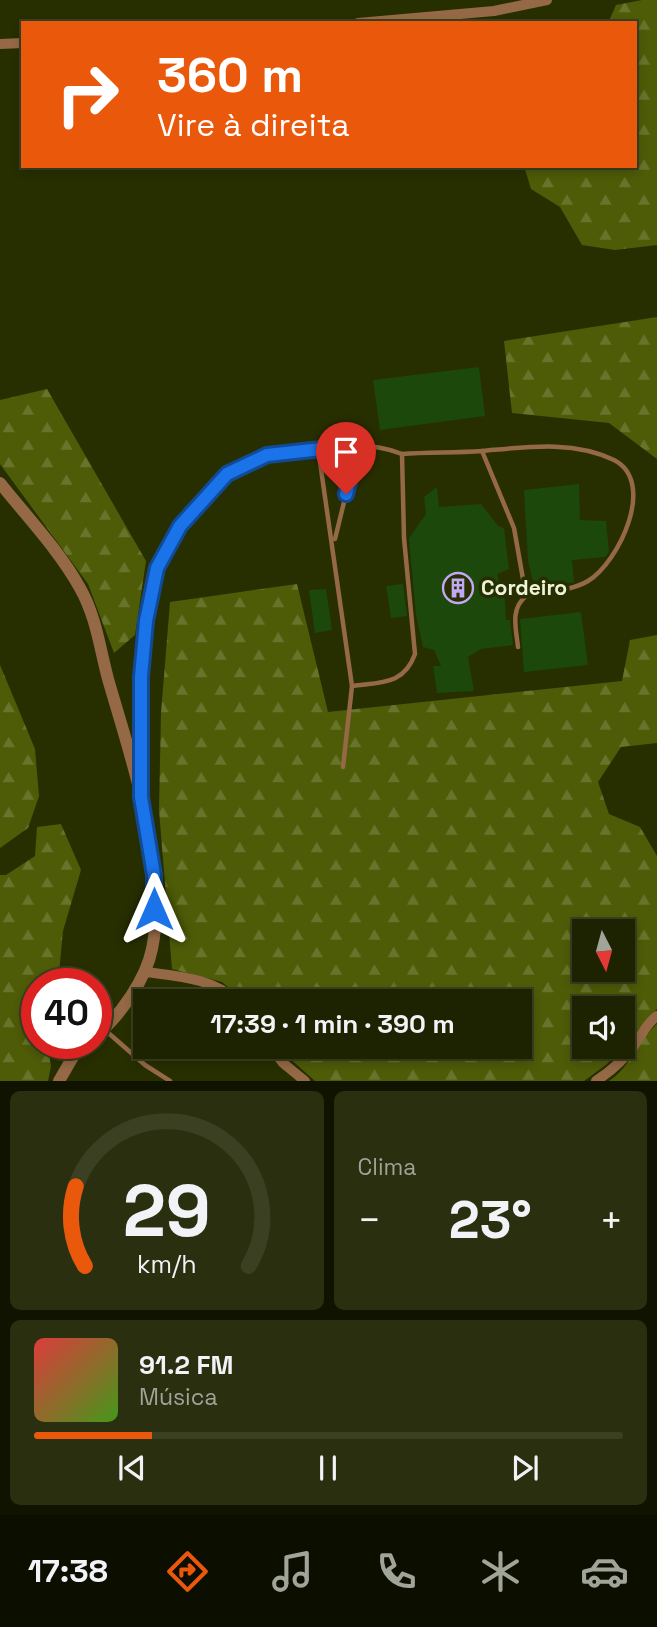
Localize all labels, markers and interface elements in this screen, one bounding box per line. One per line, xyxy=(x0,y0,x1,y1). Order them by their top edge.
text: 360 m xyxy=(157,44,303,106)
icon: right xyxy=(42,49,133,140)
text: Vire à direita xyxy=(157,105,350,145)
pin xyxy=(316,422,376,494)
icon: arrive xyxy=(327,433,365,471)
building icon: Cordeiro xyxy=(441,571,475,605)
place label: Cordeiro xyxy=(481,574,567,601)
position arrow xyxy=(117,872,191,946)
north arrow xyxy=(572,919,635,982)
map controls xyxy=(572,919,635,1059)
speed limit sign: 40 xyxy=(21,968,112,1059)
button: sound xyxy=(572,996,635,1059)
text: 17:39 · 1 min · 390 m xyxy=(210,1007,455,1041)
text: Clima xyxy=(358,1152,417,1182)
text: 29 xyxy=(123,1165,211,1258)
text: 23° xyxy=(449,1187,532,1253)
text: − xyxy=(358,1196,381,1244)
text: + xyxy=(599,1196,623,1244)
text: km/h xyxy=(137,1248,197,1280)
text: 91.2 FM xyxy=(139,1348,233,1382)
text: Música xyxy=(139,1382,218,1412)
icon: previous xyxy=(113,1449,151,1487)
icon: pause xyxy=(309,1449,347,1487)
icon: next xyxy=(506,1449,544,1487)
icon: directions xyxy=(163,1547,212,1596)
icon: music xyxy=(268,1547,317,1596)
icon: phone xyxy=(372,1547,421,1596)
icon: climate xyxy=(476,1547,525,1596)
icon: car xyxy=(580,1547,629,1596)
text: 17:38 xyxy=(28,1551,108,1591)

